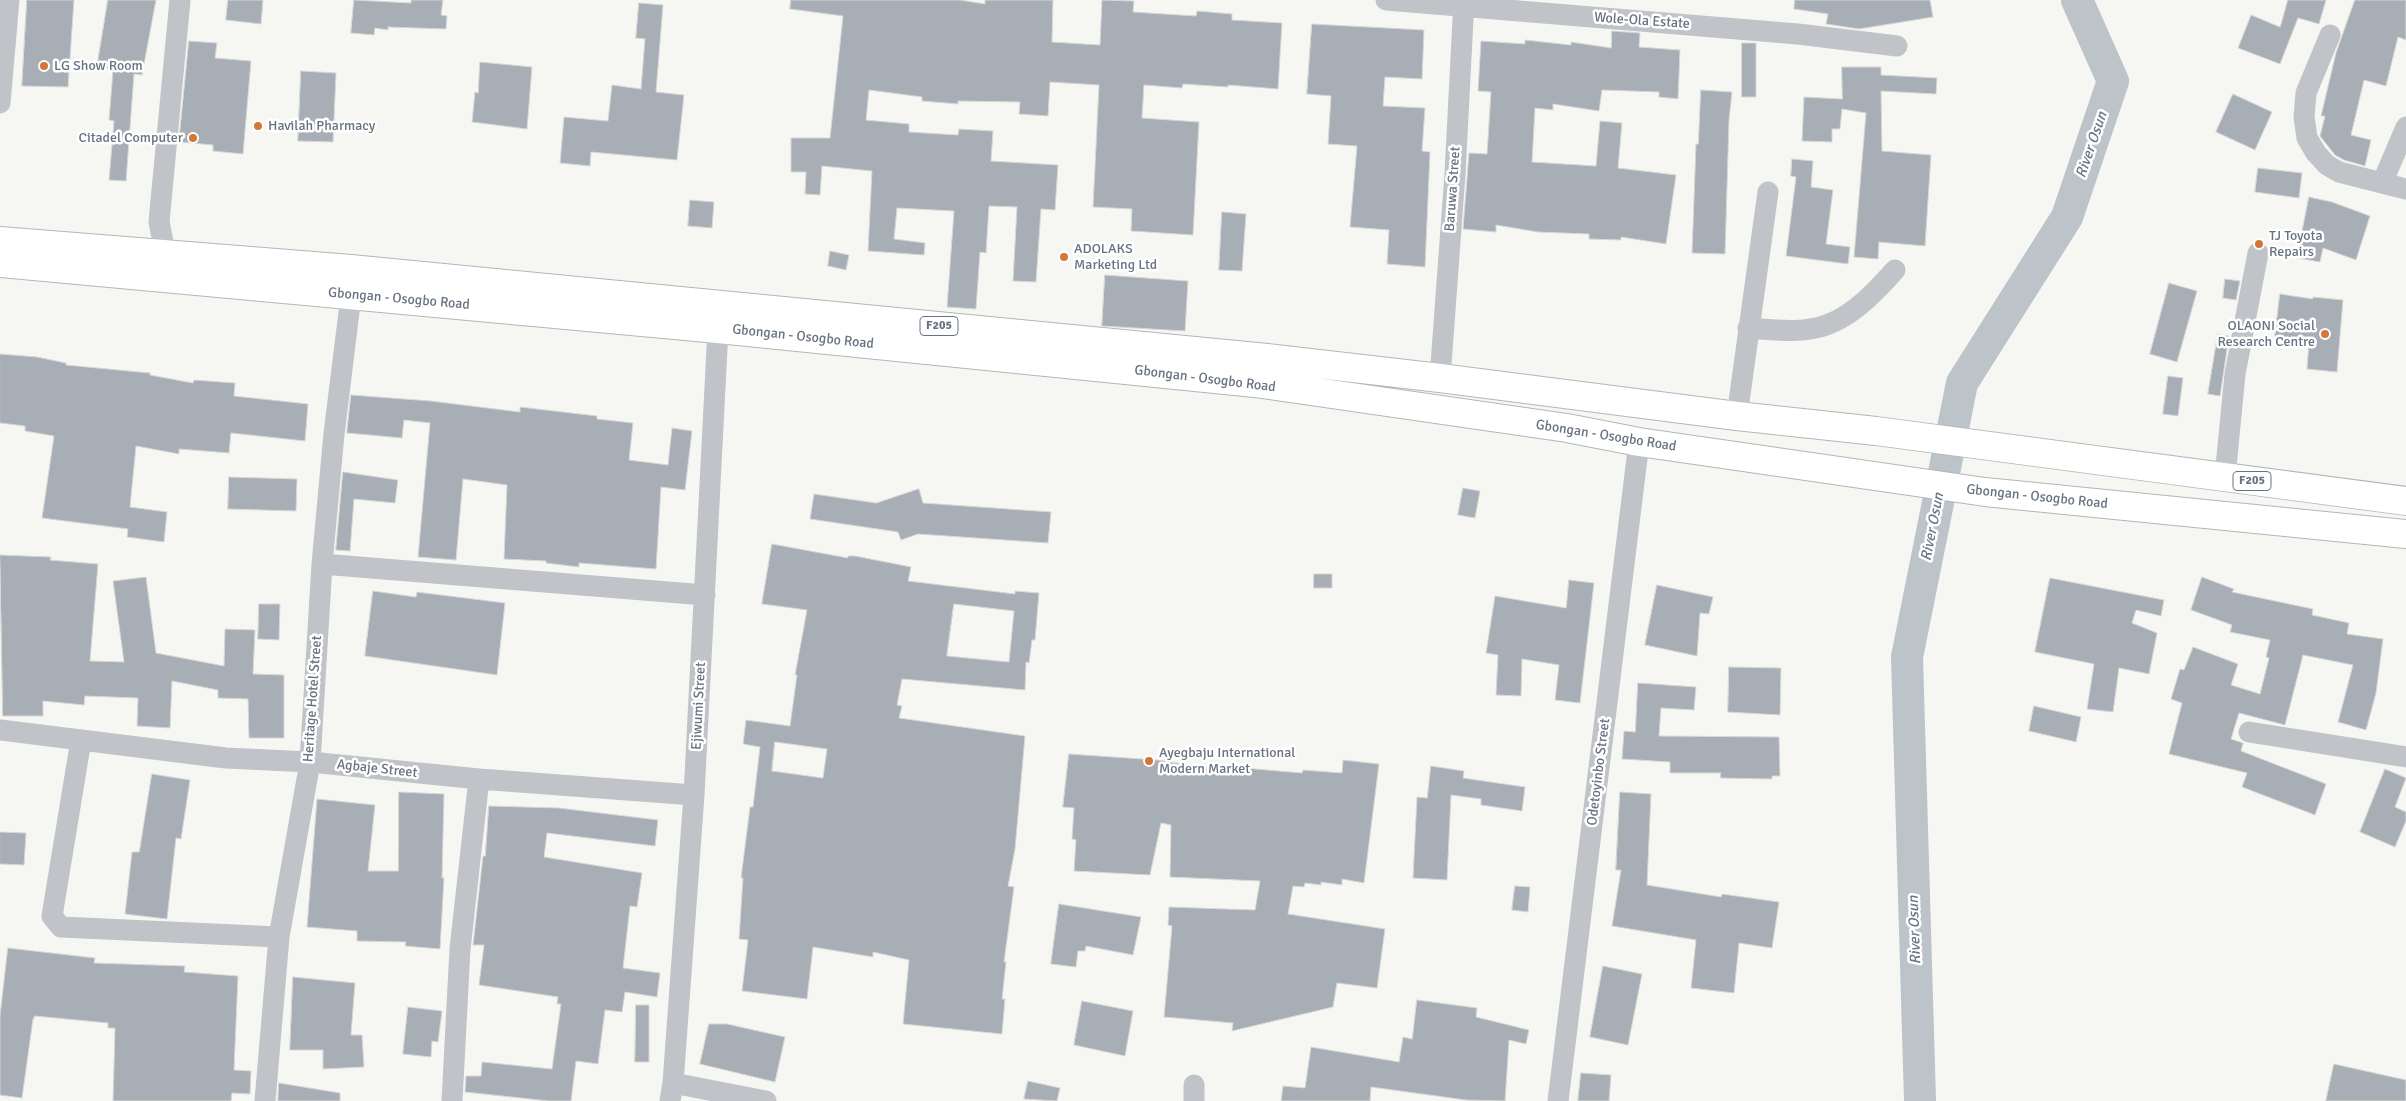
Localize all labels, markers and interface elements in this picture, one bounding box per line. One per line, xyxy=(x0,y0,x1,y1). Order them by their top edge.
street label: Wole-Ola Estate xyxy=(1594,9,1690,33)
place label: LG Show Room xyxy=(54,58,143,74)
marker: LG Show Room xyxy=(38,60,50,72)
water label: River Osun xyxy=(2072,110,2112,180)
place label: Havilah Pharmacy xyxy=(268,118,375,134)
marker: Havilah Pharmacy xyxy=(252,120,264,132)
place label: Citadel Computer xyxy=(78,130,183,146)
marker: Citadel Computer xyxy=(187,132,199,144)
street label: Baruwa Street xyxy=(1442,146,1464,232)
place label: TJ Toyota Repairs xyxy=(2269,228,2323,260)
marker: TJ Toyota Repairs xyxy=(2253,238,2265,250)
place label: ADOLAKS Marketing Ltd xyxy=(1074,241,1157,274)
marker: ADOLAKS Marketing Ltd xyxy=(1058,251,1070,263)
street label: Gbongan - Osogbo Road xyxy=(327,284,471,314)
road number: F205 xyxy=(920,316,958,336)
place label: OLAONI Social Research Centre xyxy=(2218,318,2315,351)
street label: Gbongan - Osogbo Road xyxy=(731,321,875,353)
marker: OLAONI Social Research Centre xyxy=(2319,328,2331,340)
street label: Gbongan - Osogbo Road xyxy=(1133,362,1277,396)
street label: Gbongan - Osogbo Road xyxy=(1534,417,1678,455)
road number: F205 xyxy=(2233,472,2271,491)
street label: Gbongan - Osogbo Road xyxy=(1965,481,2109,513)
water label: River Osun xyxy=(1918,492,1948,562)
street label: Heritage Hotel Street xyxy=(300,635,326,763)
street label: Ejiwumi Street xyxy=(688,662,710,750)
street label: Odetoyinbo Street xyxy=(1584,717,1614,827)
place label: Ayegbaju International Modern Market xyxy=(1159,745,1295,778)
marker: Ayegbaju International Modern Market xyxy=(1143,755,1155,767)
street label: Agbaje Street xyxy=(336,756,418,782)
water label: River Osun xyxy=(1905,895,1925,965)

